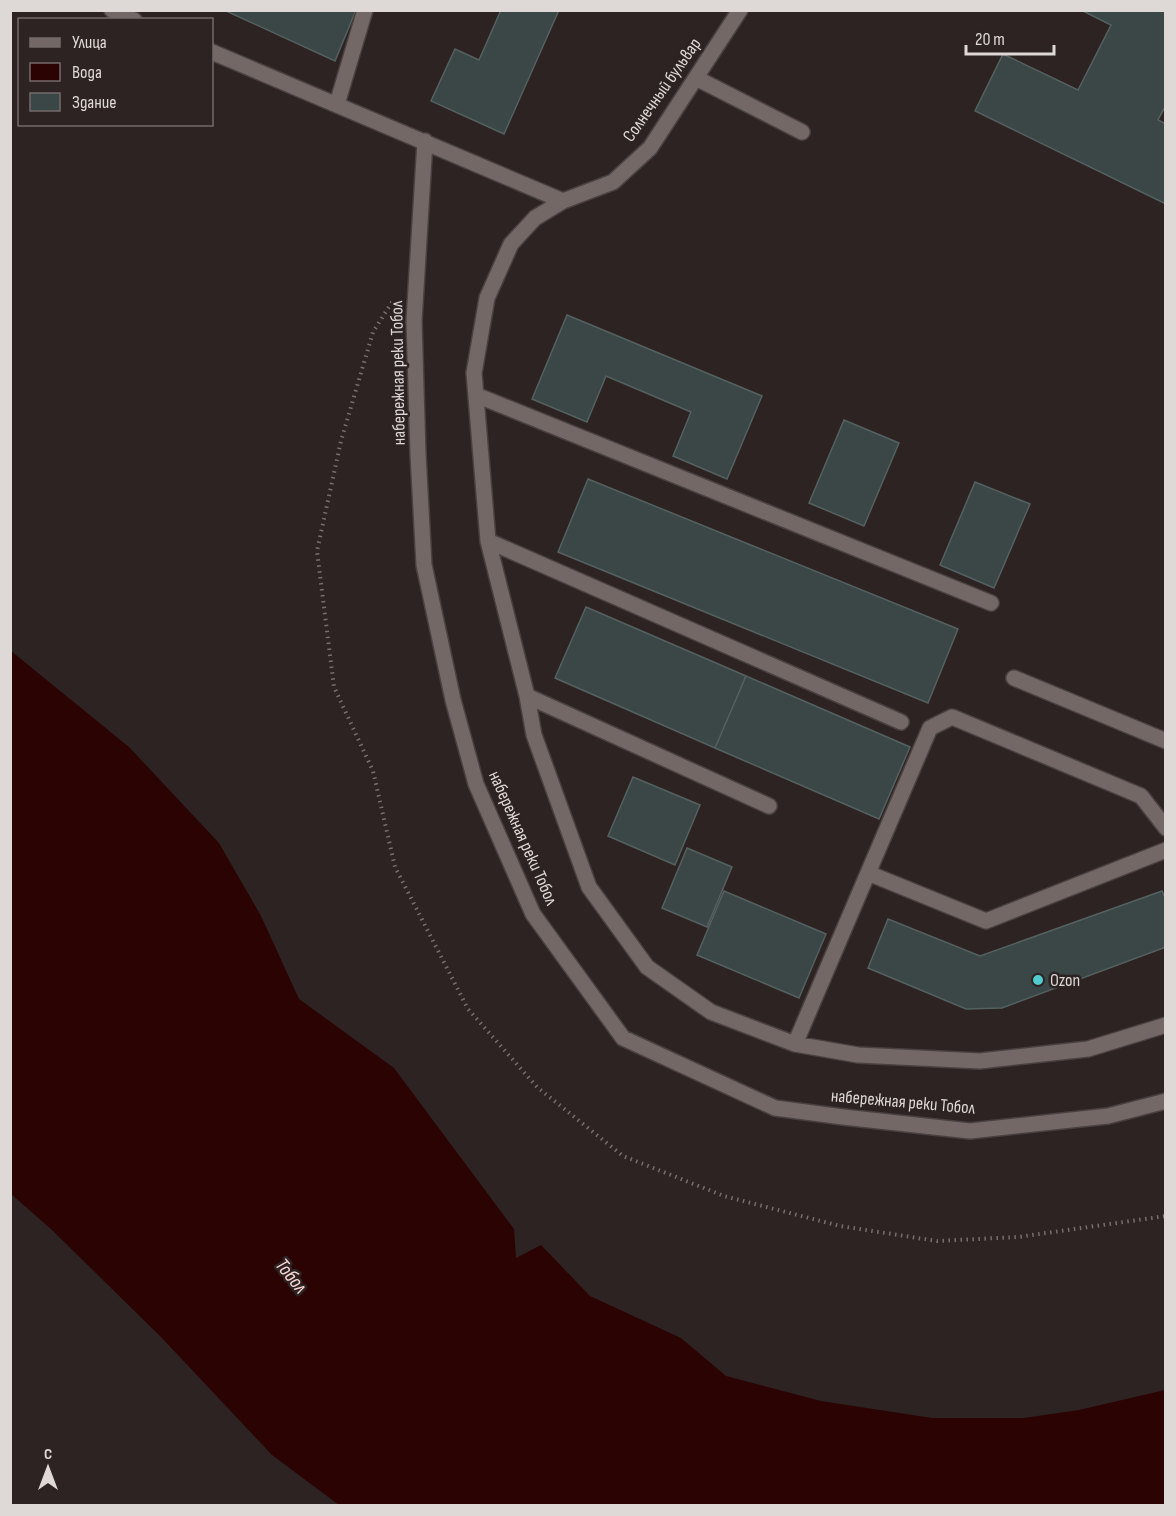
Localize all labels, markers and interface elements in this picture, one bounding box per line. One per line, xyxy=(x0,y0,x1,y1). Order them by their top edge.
legend xyxy=(18,18,213,126)
scale bar xyxy=(966,18,1054,56)
text: 20 m xyxy=(975,29,1005,50)
text: Улица xyxy=(72,32,107,53)
street label: Солнечный бульвар xyxy=(618,34,706,146)
text: Вода xyxy=(72,62,102,83)
text: Здание xyxy=(72,92,117,113)
street label: набережная реки Тобол xyxy=(386,300,410,446)
street label: набережная реки Тобол xyxy=(484,768,562,909)
place label: Ozon xyxy=(1050,970,1080,991)
marker: Ozon xyxy=(1031,973,1045,987)
street label: набережная реки Тобол xyxy=(830,1085,977,1119)
water label: Тобол xyxy=(270,1254,312,1298)
north arrow xyxy=(18,1438,78,1498)
text: С xyxy=(44,1445,52,1464)

